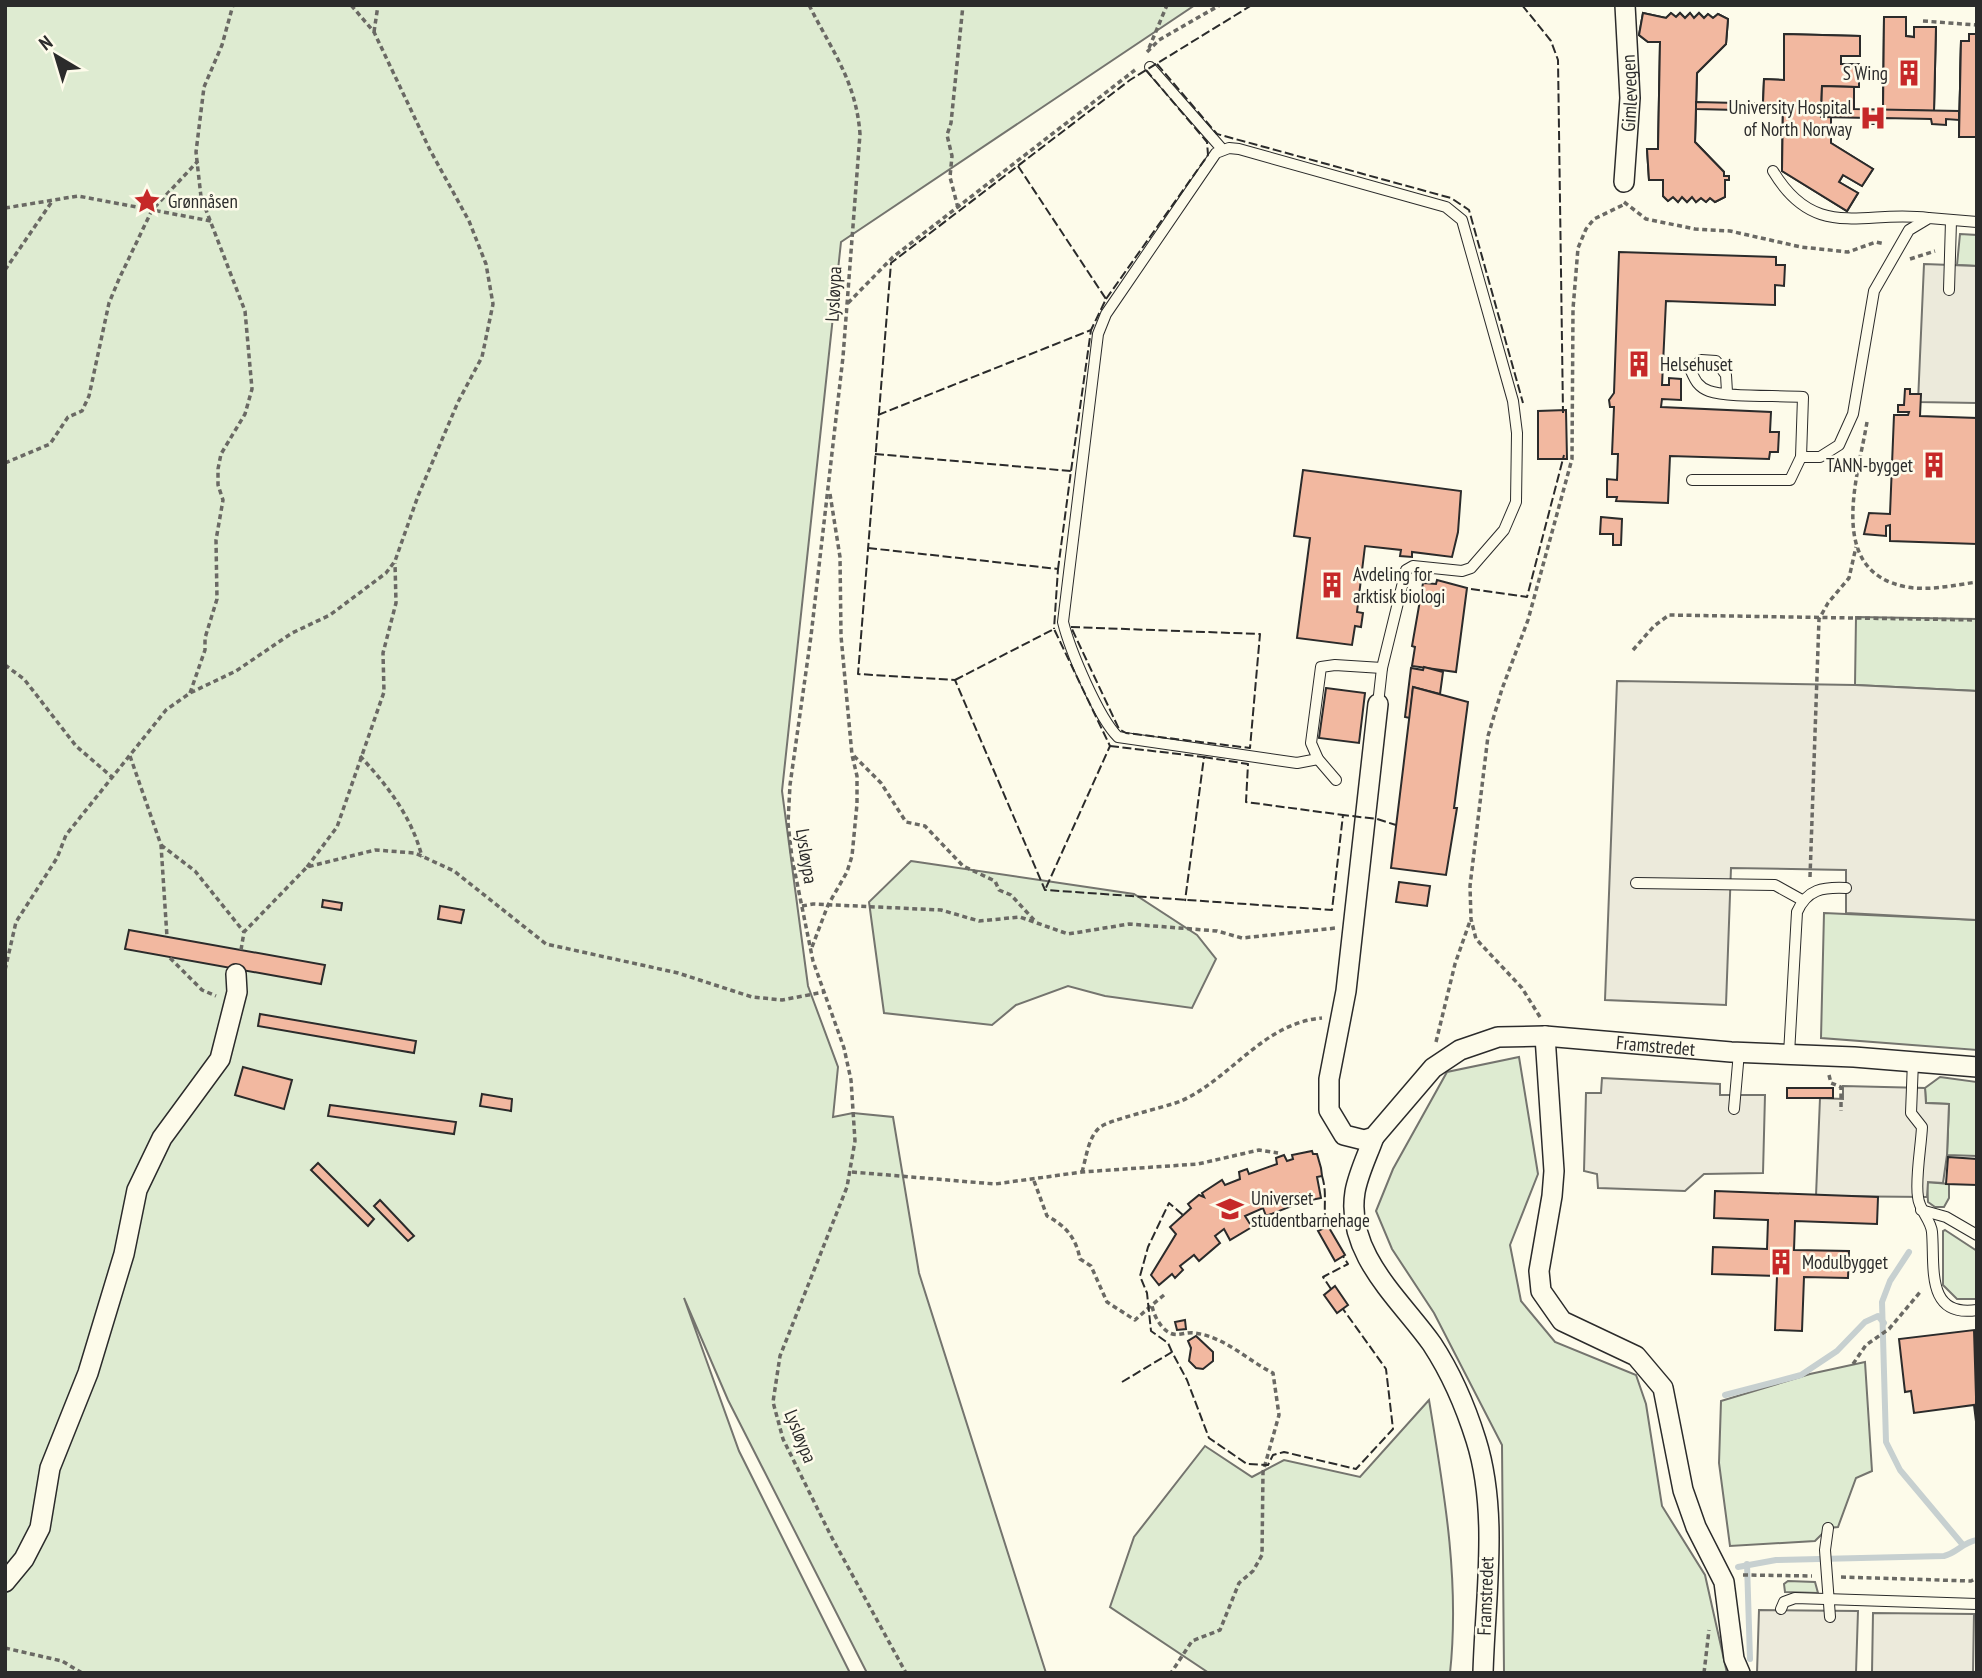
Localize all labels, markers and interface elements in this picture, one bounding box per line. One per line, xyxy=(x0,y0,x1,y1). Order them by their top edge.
north arrow xyxy=(21,21,91,91)
text: N xyxy=(34,30,57,55)
street label: Gimlevegen xyxy=(1616,54,1642,133)
building icon: S Wing xyxy=(1894,58,1924,88)
place label: S Wing xyxy=(1843,61,1888,85)
place label: University Hospital of North Norway xyxy=(1728,95,1853,141)
hospital icon: University Hospital of North Norway xyxy=(1858,103,1888,133)
place icon: Grønnåsen xyxy=(132,186,162,216)
place label: Grønnåsen xyxy=(168,189,238,213)
street label: Lysløypa xyxy=(820,266,846,322)
building icon: Helsehuset xyxy=(1624,349,1654,379)
place label: Helsehuset xyxy=(1660,352,1734,376)
building icon: TANN-bygget xyxy=(1919,450,1949,480)
place label: TANN-bygget xyxy=(1826,453,1914,477)
place label: Avdeling for arktisk biologi xyxy=(1353,562,1445,608)
building icon: Avdeling for arktisk biologi xyxy=(1317,570,1347,600)
street label: Lysløypa xyxy=(791,827,823,885)
street label: Framstredet xyxy=(1615,1030,1697,1061)
place label: Universet studentbarnehage xyxy=(1251,1186,1370,1232)
school or university icon: Universet studentbarnehage xyxy=(1215,1194,1245,1224)
building icon: Modulbygget xyxy=(1766,1247,1796,1277)
place label: Modulbygget xyxy=(1802,1250,1889,1274)
street label: Lysløypa xyxy=(779,1406,823,1466)
street label: Framstredet xyxy=(1472,1555,1498,1636)

